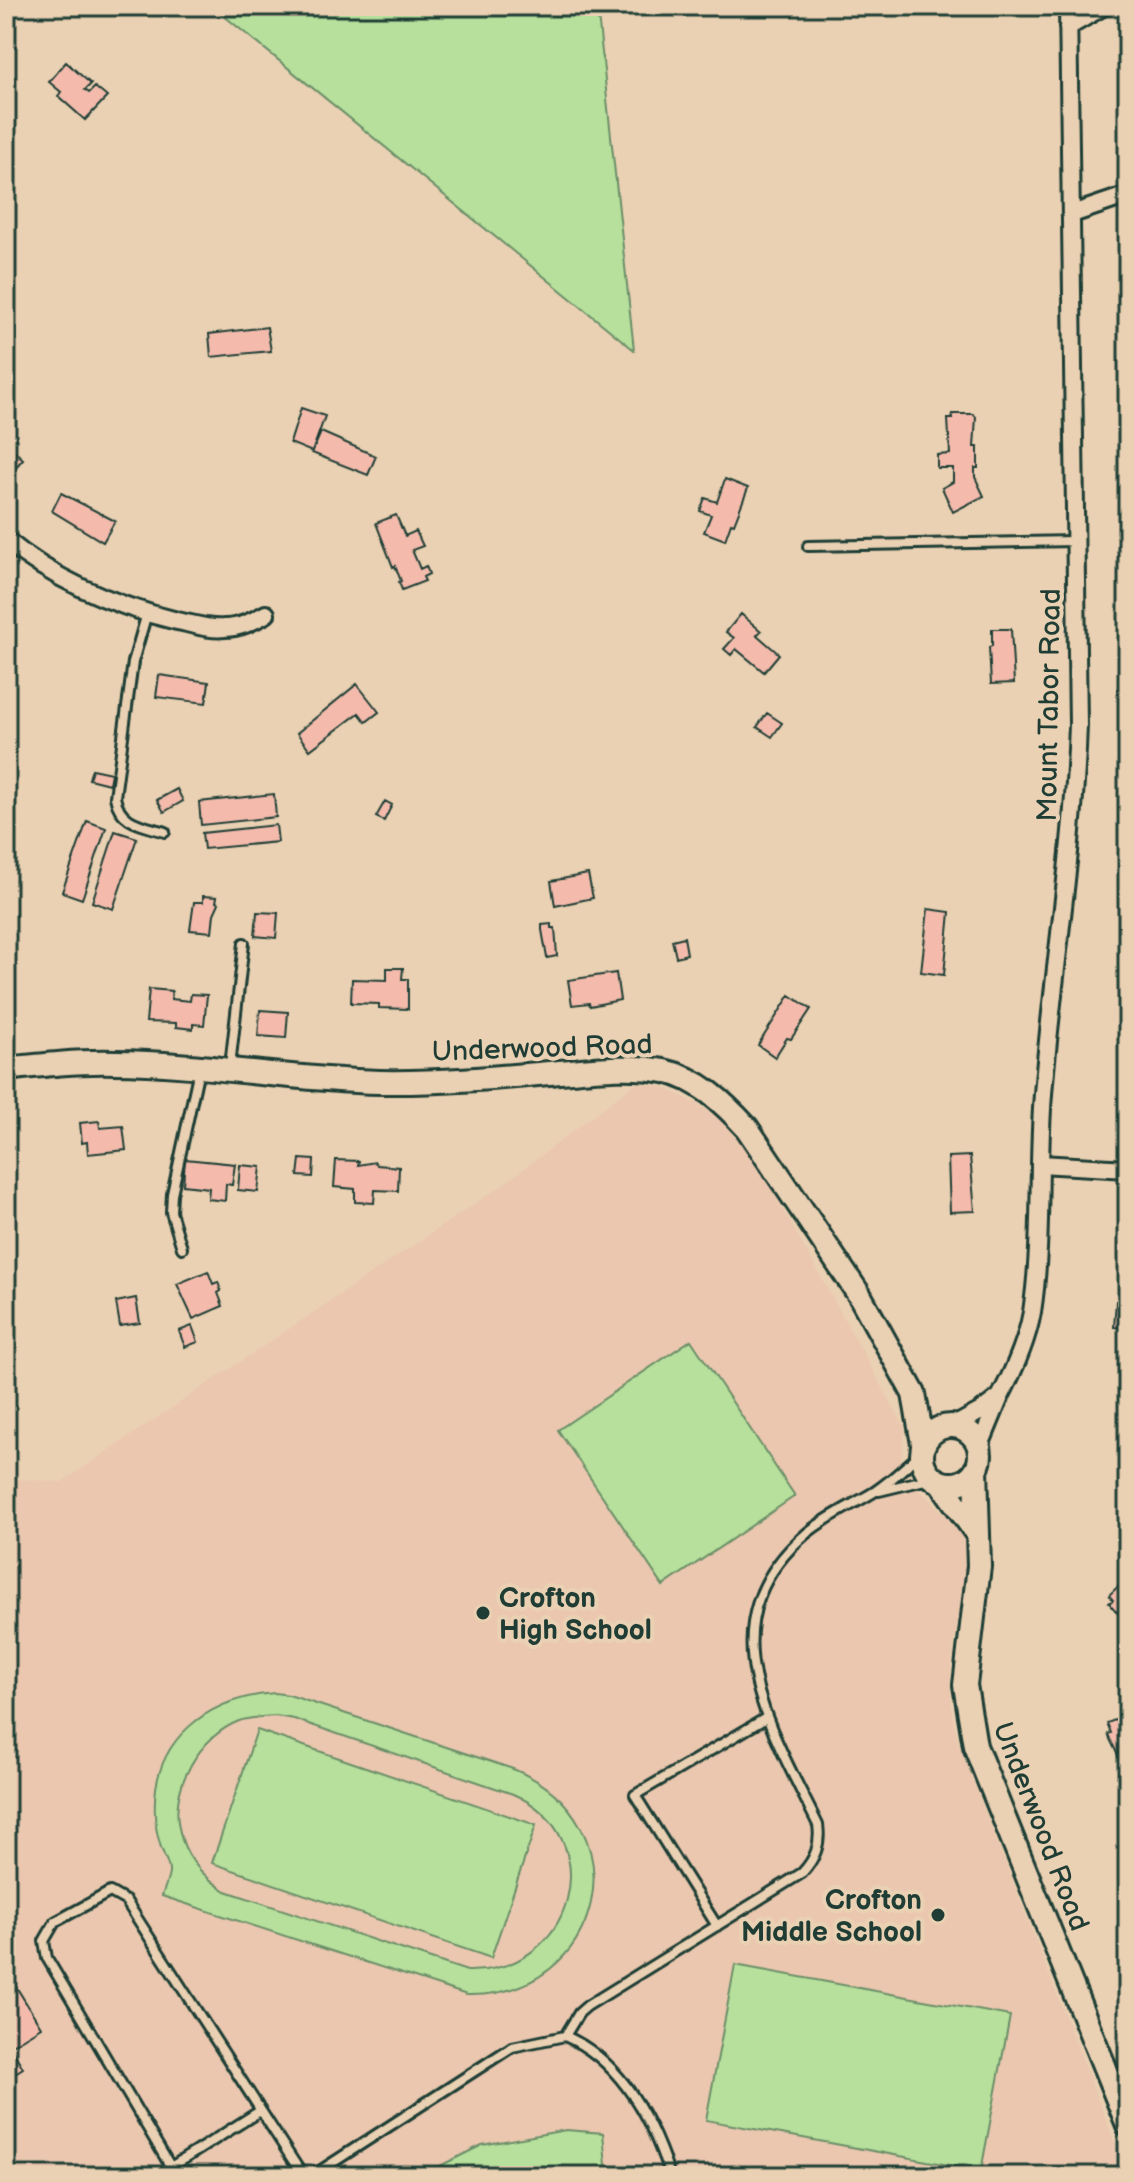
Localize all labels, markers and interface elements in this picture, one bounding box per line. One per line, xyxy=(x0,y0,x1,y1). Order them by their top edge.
street label: Mount Tabor Road xyxy=(1031,588,1068,822)
street label: Underwood Road xyxy=(431,1028,653,1069)
place label: Crofton High School xyxy=(499,1582,652,1647)
marker: Crofton High School xyxy=(474,1604,492,1622)
street label: Underwood Road xyxy=(986,1718,1096,1936)
place label: Crofton Middle School xyxy=(741,1884,922,1949)
marker: Crofton Middle School xyxy=(929,1906,947,1924)

